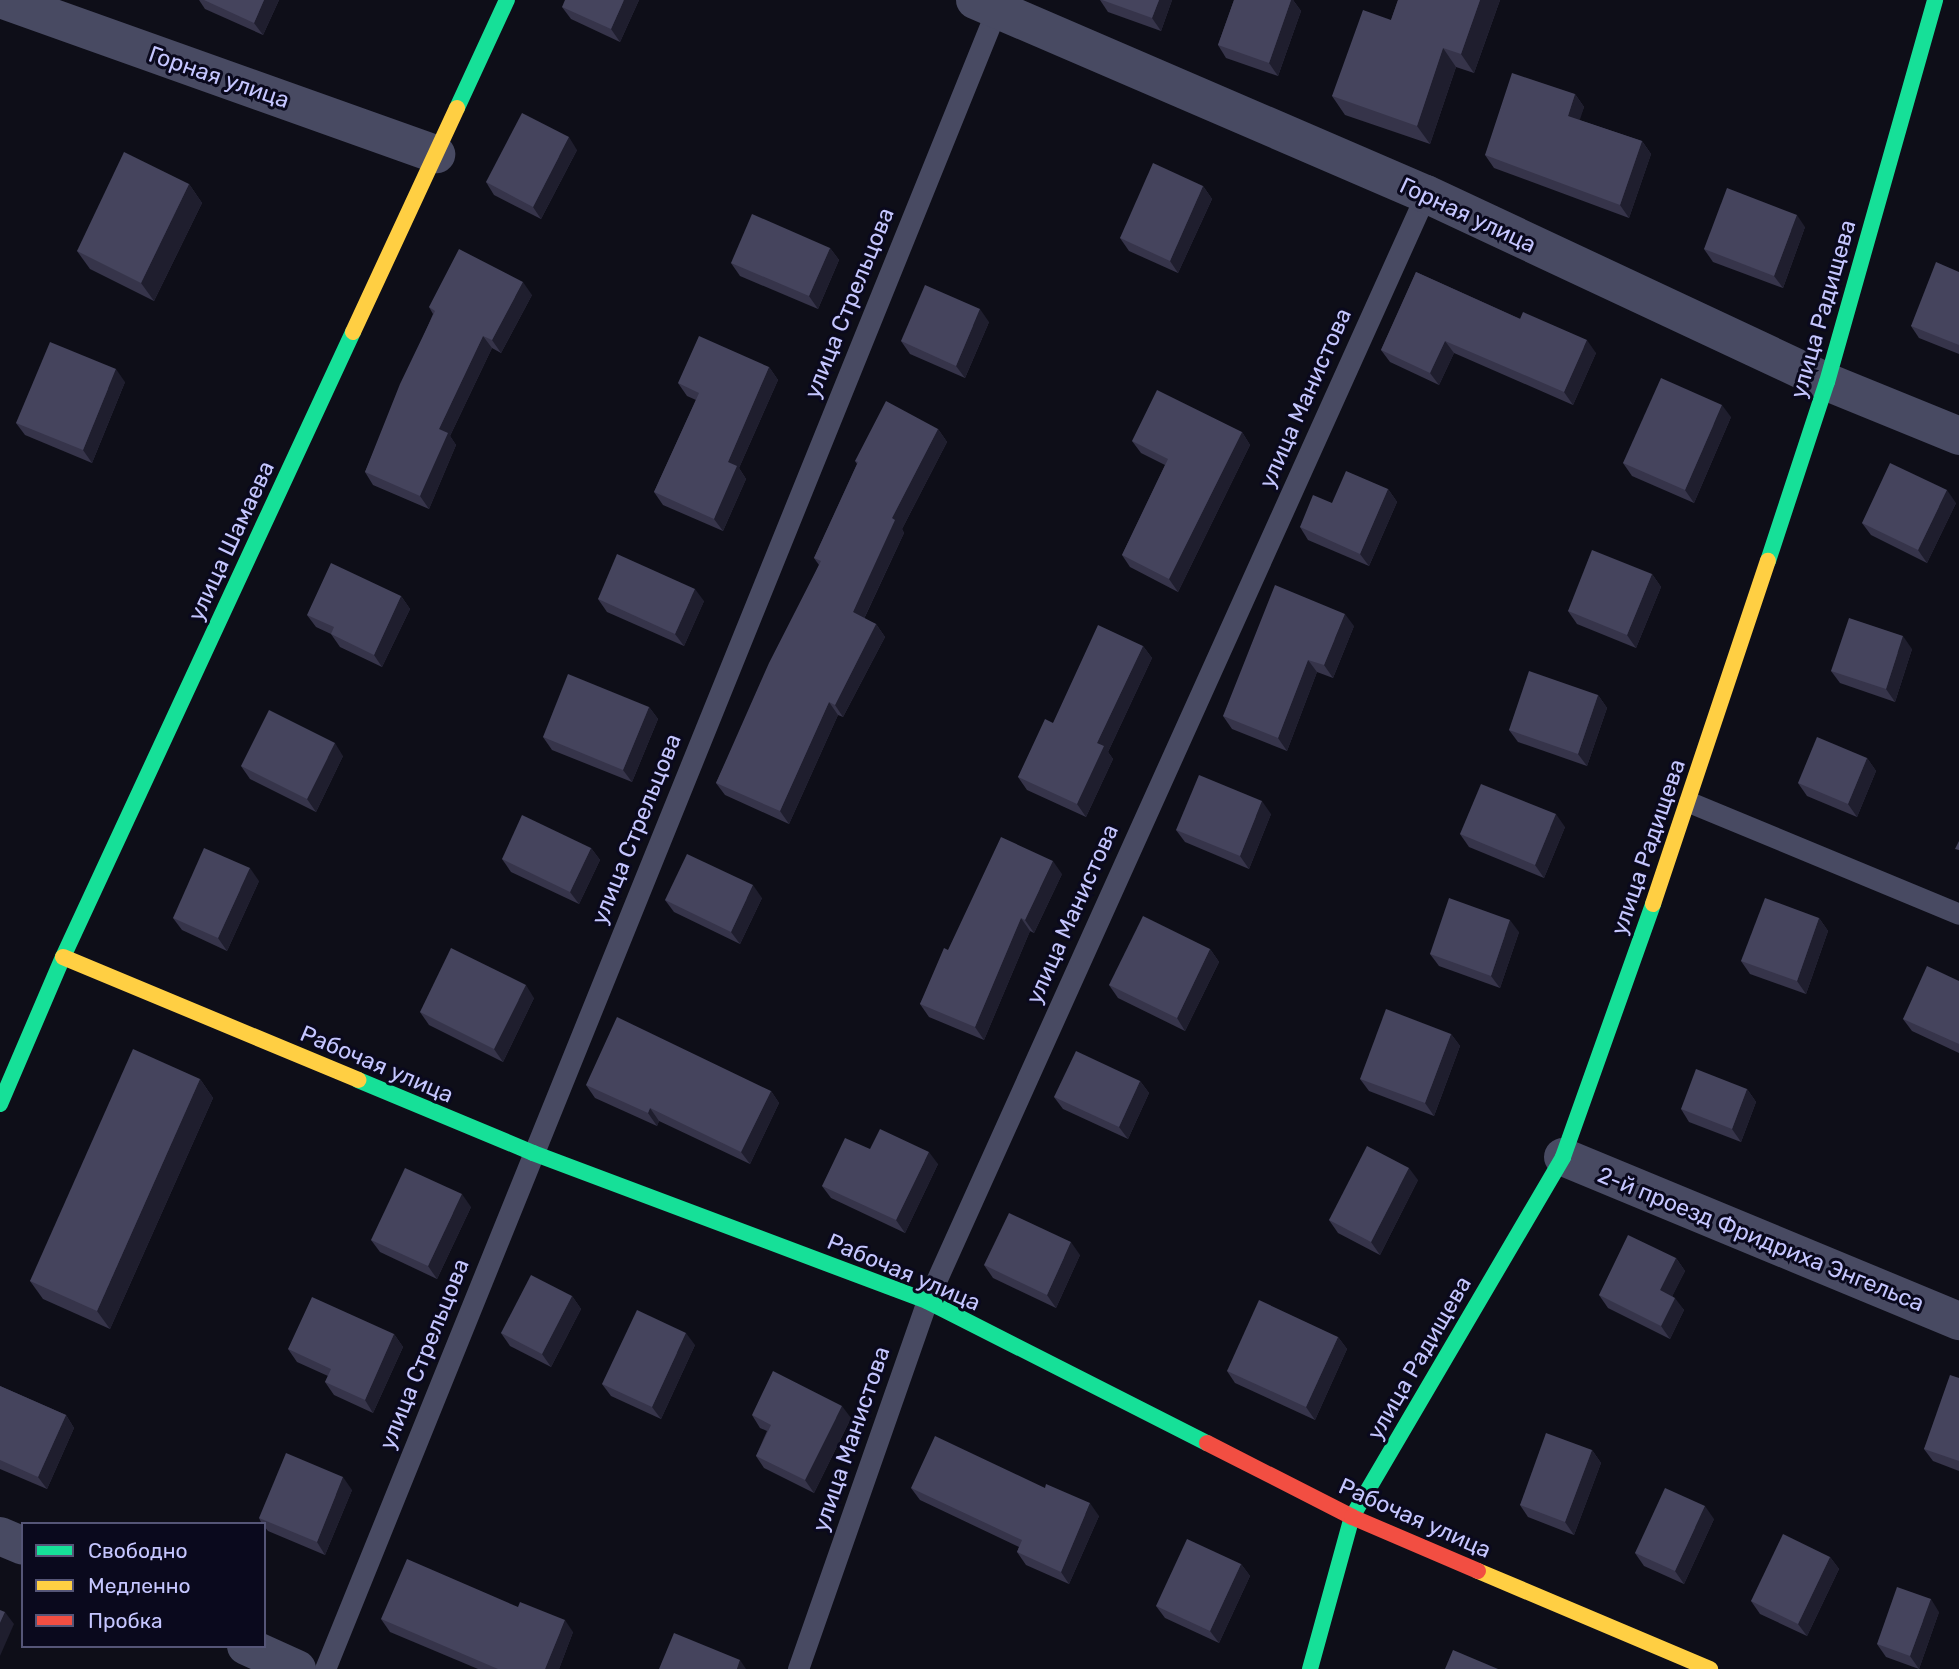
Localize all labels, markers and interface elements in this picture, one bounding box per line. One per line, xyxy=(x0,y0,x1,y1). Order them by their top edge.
street label: Горная улица xyxy=(145,40,293,114)
street label: Горная улица xyxy=(1396,171,1540,259)
street label: улица Стрельцова xyxy=(798,204,900,402)
street label: улица Радищева xyxy=(1784,217,1862,401)
street label: улица Манистова xyxy=(1253,304,1357,492)
street label: улица Шамаева xyxy=(182,457,280,625)
street label: улица Стрельцова xyxy=(585,730,687,928)
street label: улица Радищева xyxy=(1605,755,1691,939)
street label: улица Манистова xyxy=(1020,820,1124,1008)
street label: Рабочая улица xyxy=(296,1019,458,1109)
street label: 2-й проезд Фридриха Энгельса xyxy=(1594,1161,1928,1317)
street label: Рабочая улица xyxy=(823,1227,985,1317)
street label: улица Стрельцова xyxy=(373,1255,475,1453)
street label: улица Радищева xyxy=(1361,1271,1477,1445)
street label: улица Манистова xyxy=(806,1343,896,1535)
street label: Рабочая улица xyxy=(1335,1472,1495,1564)
legend xyxy=(21,1522,266,1648)
text: Свободно xyxy=(88,1538,188,1563)
text: Медленно xyxy=(88,1573,191,1598)
text: Пробка xyxy=(88,1608,163,1633)

